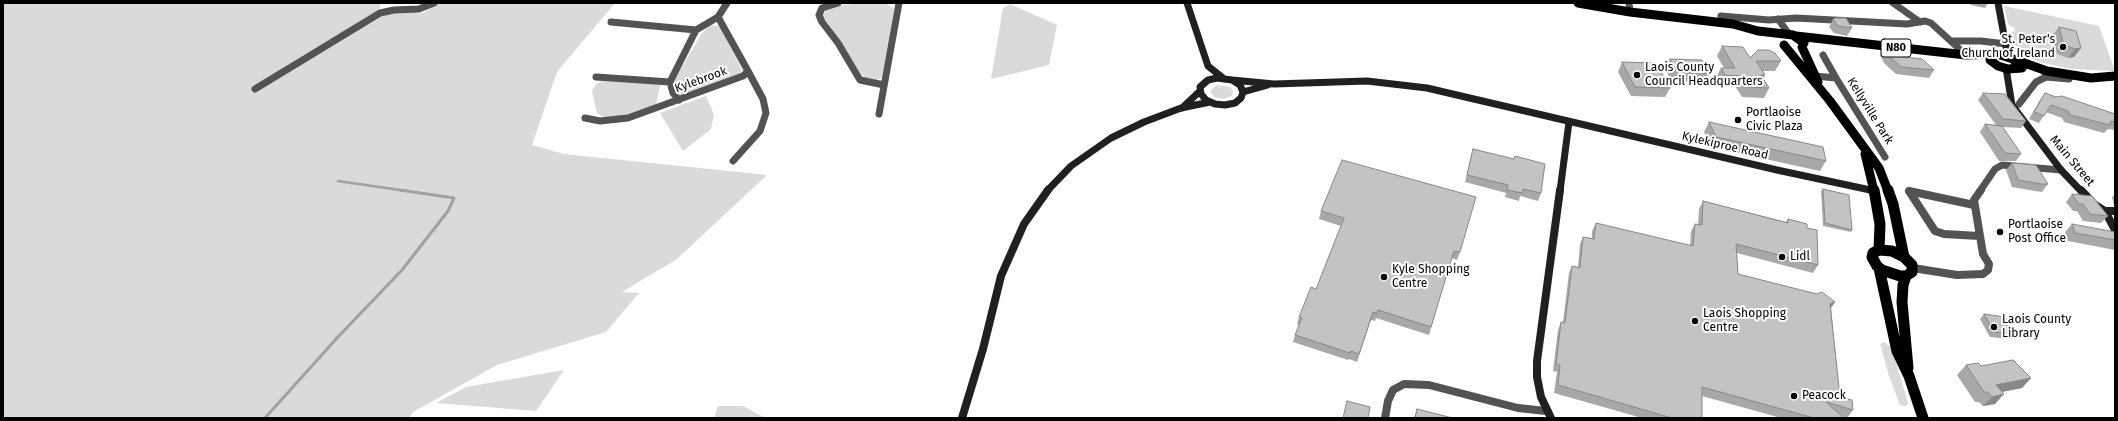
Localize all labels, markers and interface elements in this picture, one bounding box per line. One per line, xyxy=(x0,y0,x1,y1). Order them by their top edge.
place label: St. Peter's Church of Ireland xyxy=(1961,33,2055,61)
road number: N80 xyxy=(1881,39,1911,57)
marker: St. Peter's Church of Ireland xyxy=(2058,42,2068,52)
place label: Laois County Council Headquarters xyxy=(1645,61,1763,89)
street label: Kylebrook xyxy=(673,64,729,96)
marker: Laois County Council Headquarters xyxy=(1632,70,1642,80)
street label: Kellyville Park xyxy=(1844,75,1896,147)
place label: Portlaoise Civic Plaza xyxy=(1746,106,1803,134)
marker: Portlaoise Civic Plaza xyxy=(1733,115,1743,125)
street label: Kylekiproe Road xyxy=(1680,129,1770,163)
street label: Main Street xyxy=(2047,133,2097,189)
place label: Portlaoise Post Office xyxy=(2008,218,2066,246)
marker: Portlaoise Post Office xyxy=(1995,227,2005,237)
place label: Lidl xyxy=(1790,250,1810,264)
marker: Lidl xyxy=(1777,252,1787,262)
place label: Kyle Shopping Centre xyxy=(1392,263,1470,291)
marker: Kyle Shopping Centre xyxy=(1379,272,1389,282)
place label: Laois Shopping Centre xyxy=(1703,307,1786,335)
place label: Laois County Library xyxy=(2002,313,2071,341)
marker: Laois Shopping Centre xyxy=(1690,316,1700,326)
marker: Laois County Library xyxy=(1989,322,1999,332)
place label: Peacock xyxy=(1802,389,1846,403)
marker: Peacock xyxy=(1789,391,1799,401)

